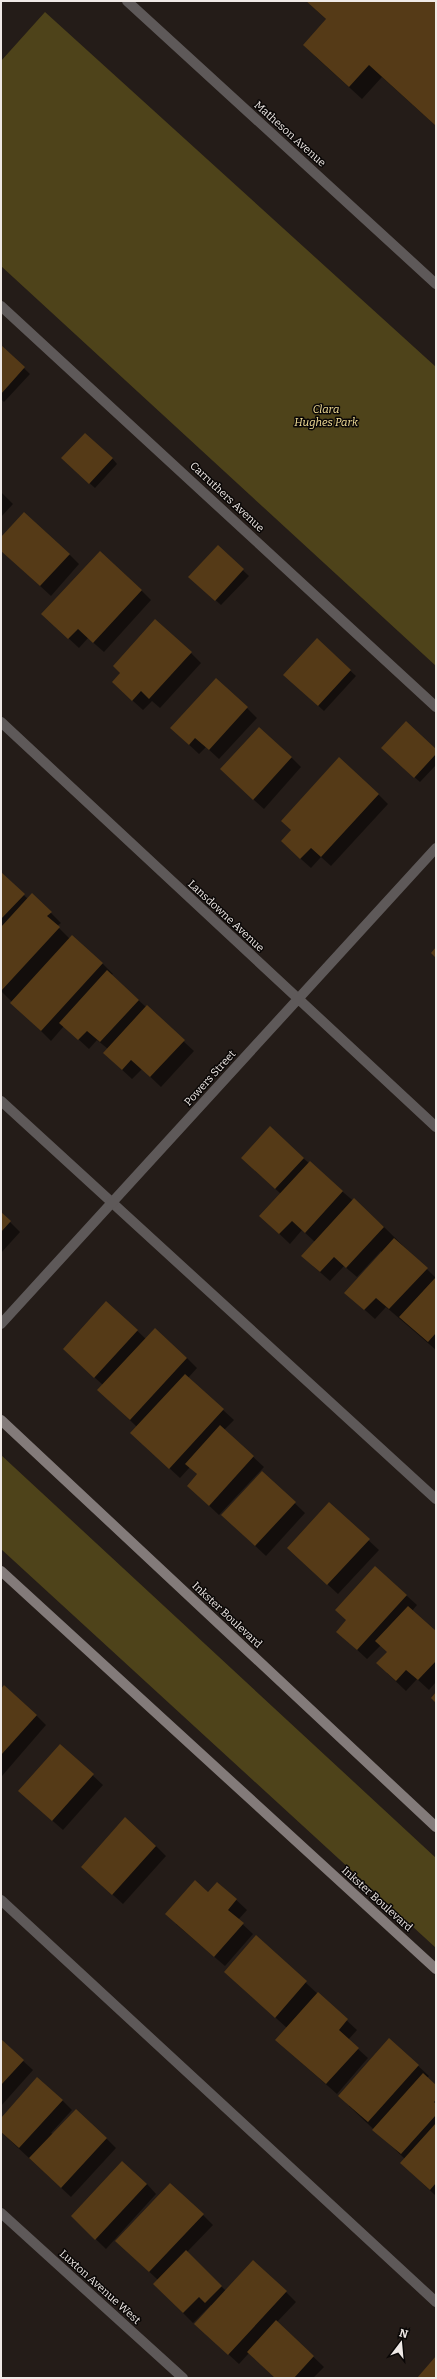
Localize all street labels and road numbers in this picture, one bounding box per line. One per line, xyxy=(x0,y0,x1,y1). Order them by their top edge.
street label: Matheson Avenue xyxy=(252,98,328,170)
street label: Carruthers Avenue xyxy=(187,459,267,535)
street label: Lansdowne Avenue xyxy=(185,877,267,955)
street label: Powers Street xyxy=(182,1048,238,1108)
street label: Inkster Boulevard xyxy=(189,1579,265,1651)
street label: Inkster Boulevard xyxy=(339,1864,415,1934)
street label: Luxton Avenue West xyxy=(57,2247,143,2327)

